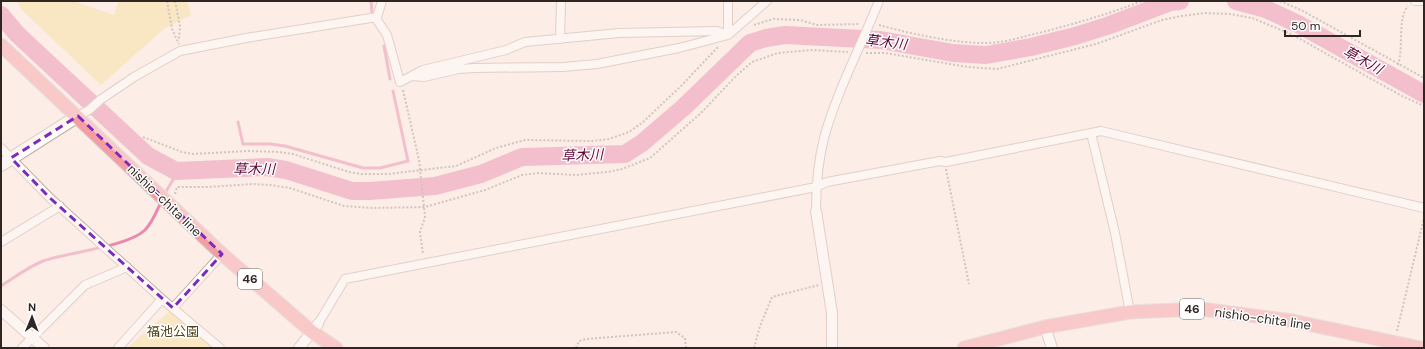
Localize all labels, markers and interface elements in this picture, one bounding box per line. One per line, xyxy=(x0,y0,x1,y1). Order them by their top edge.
scale bar xyxy=(1285,12,1360,38)
text: 50 m xyxy=(1291,18,1320,34)
water label: 草木川 xyxy=(864,31,910,54)
water label: 草木川 xyxy=(1340,42,1387,79)
water label: 草木川 xyxy=(561,145,605,165)
water label: 草木川 xyxy=(233,160,277,178)
street label: nishio-chita line xyxy=(124,161,205,240)
road number: 46 xyxy=(238,269,262,289)
north arrow xyxy=(12,297,52,337)
road number: 46 xyxy=(1180,299,1204,319)
text: N xyxy=(28,300,36,314)
street label: nishio-chita line xyxy=(1214,303,1312,334)
park label: 福池公園 xyxy=(147,323,199,340)

